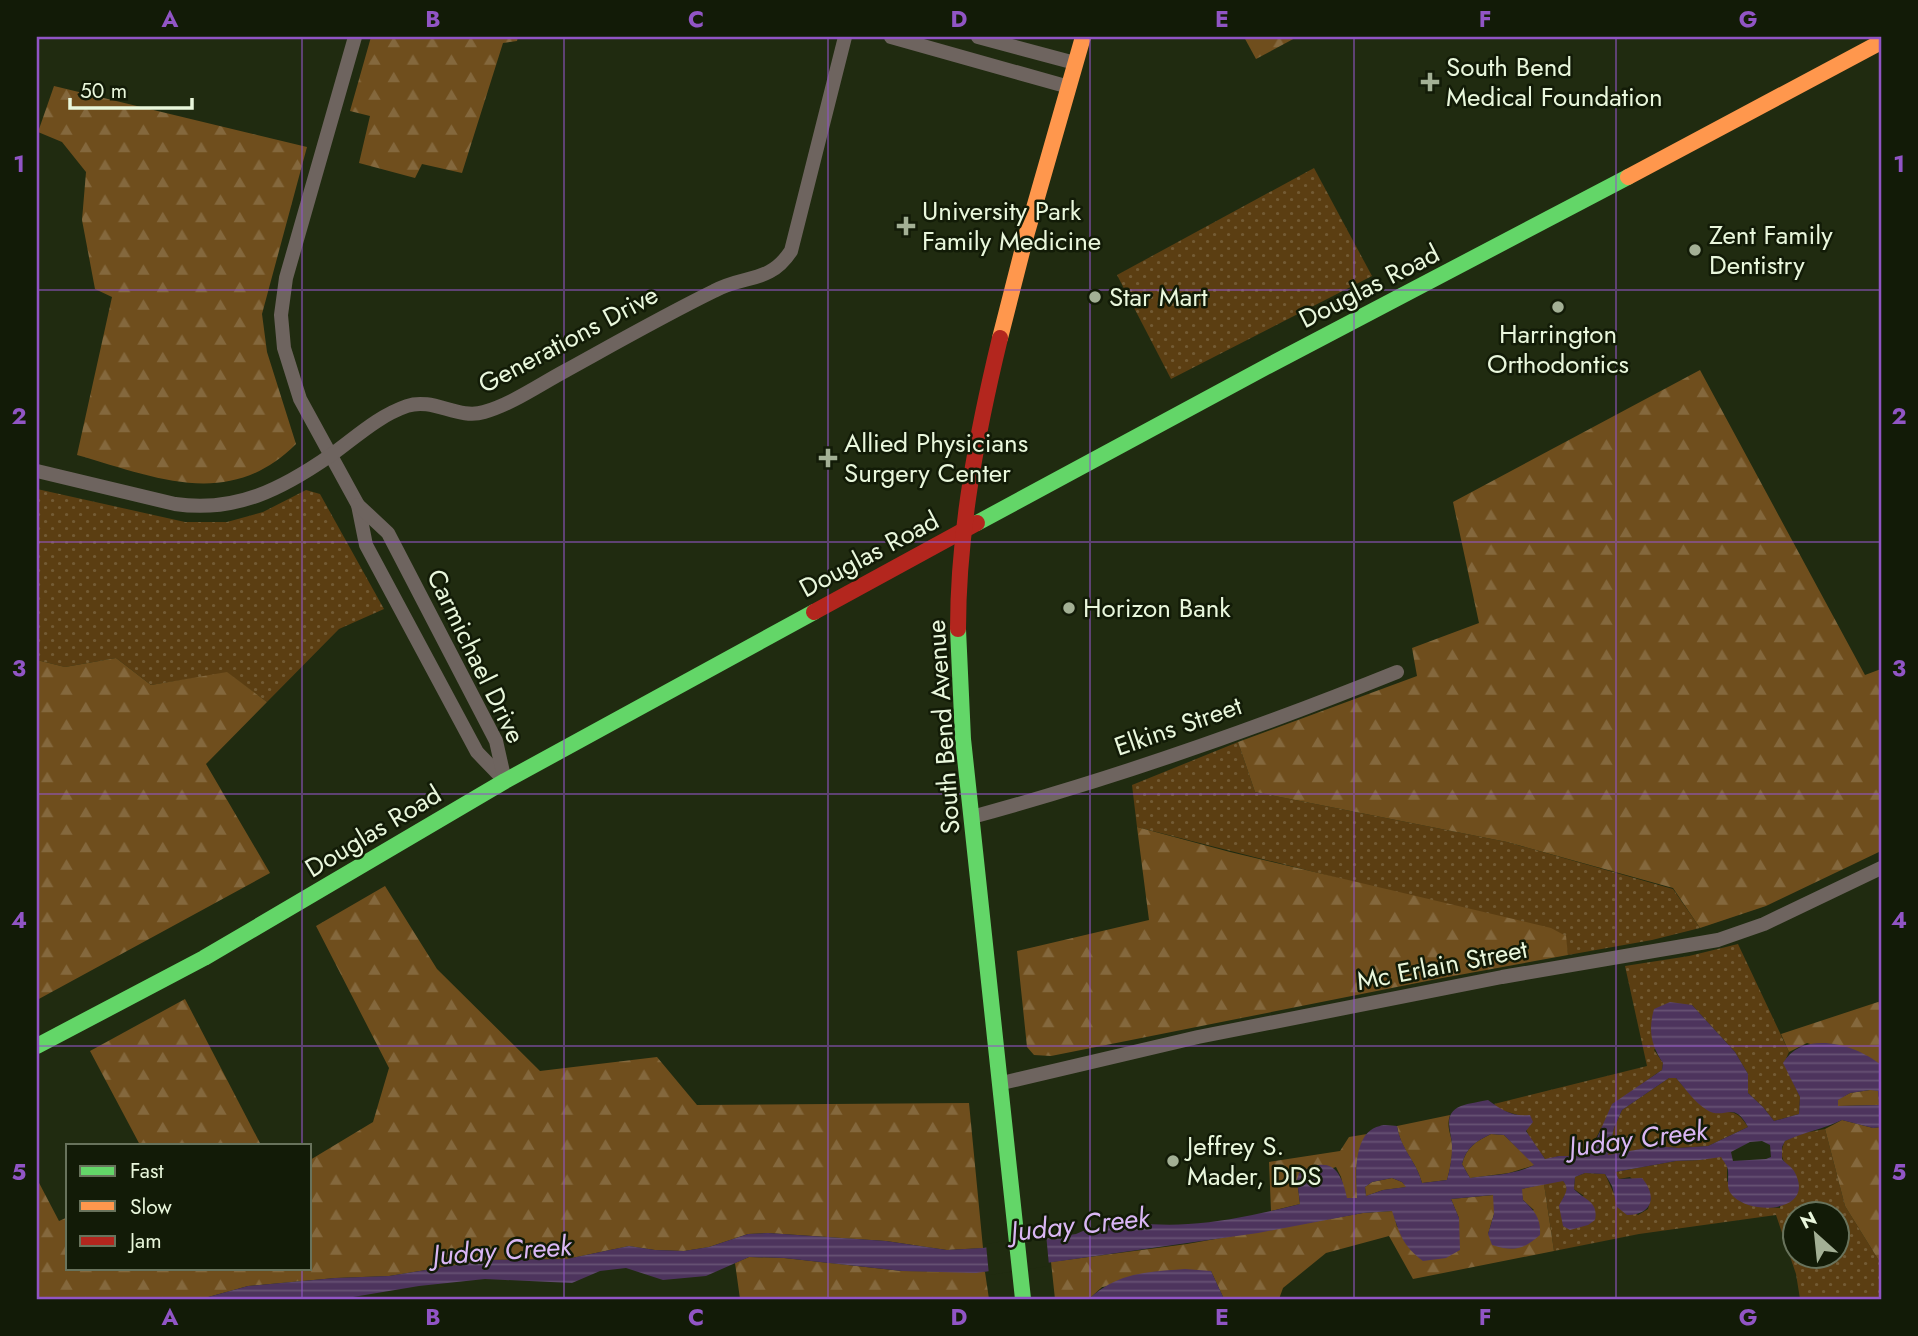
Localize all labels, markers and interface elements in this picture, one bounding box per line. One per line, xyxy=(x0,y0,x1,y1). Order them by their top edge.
text: A xyxy=(161,2,179,36)
text: B xyxy=(425,2,441,36)
text: C xyxy=(688,2,704,36)
text: D xyxy=(951,2,968,36)
text: E xyxy=(1215,2,1229,36)
text: F xyxy=(1479,2,1491,36)
text: G xyxy=(1739,2,1757,36)
place label: South Bend Medical Foundation xyxy=(1446,48,1663,116)
scale bar xyxy=(70,66,192,110)
marker: South Bend Medical Foundation xyxy=(1420,72,1440,92)
text: 50 m xyxy=(80,76,127,106)
text: 1 xyxy=(13,147,25,181)
text: 1 xyxy=(1893,147,1905,181)
place label: University Park Family Medicine xyxy=(922,192,1101,260)
marker: University Park Family Medicine xyxy=(896,216,916,236)
place label: Zent Family Dentistry xyxy=(1709,216,1833,284)
street label: Douglas Road xyxy=(1292,234,1446,338)
marker: Zent Family Dentistry xyxy=(1687,242,1703,258)
street label: Generations Drive xyxy=(471,276,665,402)
place label: Star Mart xyxy=(1109,278,1208,316)
marker: Star Mart xyxy=(1087,289,1103,305)
marker: Harrington Orthodontics xyxy=(1550,299,1566,315)
place label: Harrington Orthodontics xyxy=(1487,315,1629,383)
text: 2 xyxy=(11,399,27,433)
text: 2 xyxy=(1891,399,1907,433)
place label: Allied Physicians Surgery Center xyxy=(844,424,1028,492)
marker: Allied Physicians Surgery Center xyxy=(818,448,838,468)
street label: Douglas Road xyxy=(792,501,946,607)
street label: Carmichael Drive xyxy=(417,562,535,750)
place label: Horizon Bank xyxy=(1083,589,1231,627)
marker: Horizon Bank xyxy=(1061,600,1077,616)
street label: South Bend Avenue xyxy=(917,618,969,836)
text: 3 xyxy=(12,651,26,685)
text: 3 xyxy=(1892,651,1906,685)
street label: Elkins Street xyxy=(1109,686,1248,766)
street label: Douglas Road xyxy=(298,775,448,887)
text: 4 xyxy=(11,903,27,937)
text: 4 xyxy=(1891,903,1907,937)
street label: Mc Erlain Street xyxy=(1353,930,1531,1000)
water label: Juday Creek xyxy=(1561,1110,1711,1168)
place label: Jeffrey S. Mader, DDS xyxy=(1184,1127,1322,1195)
legend xyxy=(66,1144,312,1270)
marker: Jeffrey S. Mader, DDS xyxy=(1165,1153,1181,1169)
text: 5 xyxy=(12,1155,26,1189)
text: 5 xyxy=(1892,1155,1906,1189)
text: Fast xyxy=(130,1156,163,1186)
text: Slow xyxy=(130,1192,172,1222)
water label: Juday Creek xyxy=(1004,1197,1153,1253)
north arrow xyxy=(1782,1200,1852,1270)
text: N xyxy=(1796,1205,1821,1236)
water label: Juday Creek xyxy=(426,1225,574,1276)
text: Jam xyxy=(127,1226,162,1256)
text: A xyxy=(161,1300,179,1334)
text: B xyxy=(425,1300,441,1334)
text: C xyxy=(688,1300,704,1334)
text: D xyxy=(951,1300,968,1334)
text: E xyxy=(1215,1300,1229,1334)
text: F xyxy=(1479,1300,1491,1334)
text: G xyxy=(1739,1300,1757,1334)

